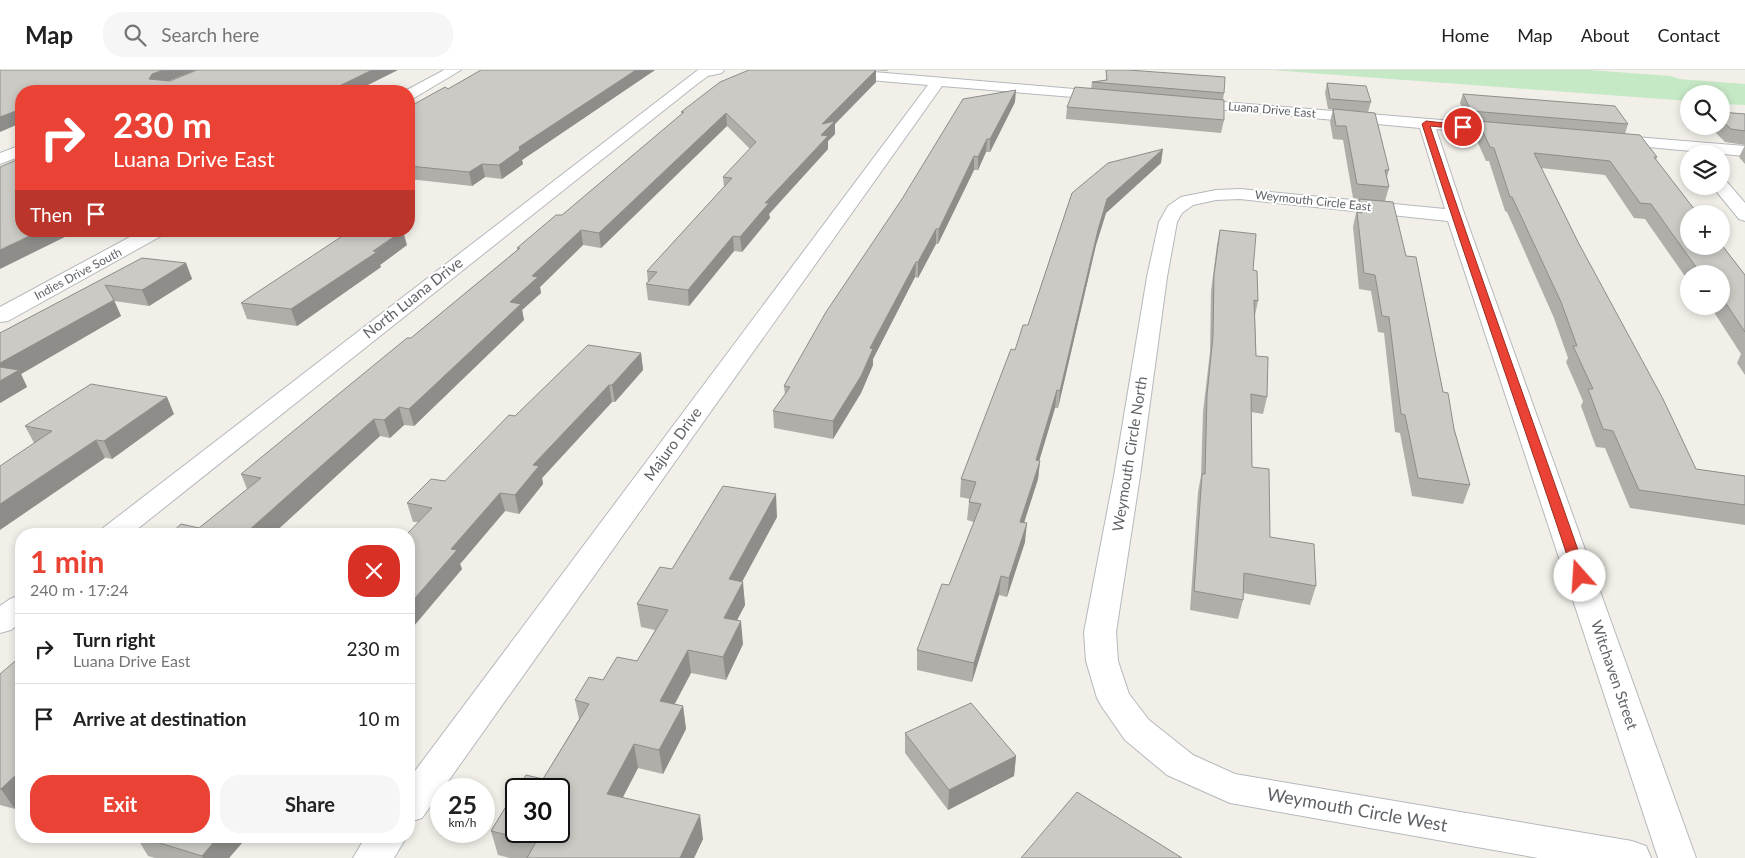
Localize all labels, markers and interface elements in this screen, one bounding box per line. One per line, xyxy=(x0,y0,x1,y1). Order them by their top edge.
search box xyxy=(103,12,453,57)
text: Map xyxy=(25,20,73,49)
icon: search xyxy=(121,21,149,49)
text: Search here xyxy=(161,23,259,46)
text: Home xyxy=(1441,24,1489,46)
text: Map xyxy=(1517,24,1553,46)
text: About xyxy=(1581,24,1630,46)
text: Contact xyxy=(1658,24,1720,46)
map controls xyxy=(1680,85,1730,315)
button: search xyxy=(1680,85,1730,135)
street label: Luana Drive East xyxy=(1227,98,1317,121)
text: 230 m xyxy=(113,103,212,145)
icon: right xyxy=(30,105,95,170)
pin xyxy=(1442,106,1484,148)
icon: arrive xyxy=(1449,113,1477,141)
text: Luana Drive East xyxy=(113,145,275,172)
button: layers xyxy=(1680,145,1730,195)
street label: Weymouth Circle East xyxy=(1254,187,1373,214)
icon: arrive xyxy=(82,200,110,228)
text: Then xyxy=(30,203,72,226)
button: + xyxy=(1680,205,1730,255)
street label: Indies Drive South xyxy=(31,244,124,303)
street label: North Luana Drive xyxy=(359,253,466,342)
button: − xyxy=(1680,265,1730,315)
street label: Weymouth Circle North xyxy=(1108,375,1150,533)
street label: Majuro Drive xyxy=(640,403,705,484)
text: 1 min xyxy=(30,543,104,579)
button: close xyxy=(348,545,400,597)
position arrow xyxy=(1553,549,1605,601)
text: 240 m · 17:24 xyxy=(30,580,129,599)
street label: Witchaven Street xyxy=(1588,618,1642,732)
text: Turn right xyxy=(73,628,155,651)
icon: right xyxy=(30,635,58,663)
text: 230 m xyxy=(346,637,400,660)
text: Luana Drive East xyxy=(73,651,191,670)
icon: arrive xyxy=(30,705,58,733)
text: Arrive at destination xyxy=(73,707,246,730)
text: 10 m xyxy=(357,707,400,730)
button: Exit xyxy=(30,775,210,833)
button: Share xyxy=(220,775,400,833)
speed limit sign: 30 xyxy=(505,778,570,843)
street label: Weymouth Circle West xyxy=(1265,782,1450,836)
text: 25 xyxy=(448,789,477,819)
text: km/h xyxy=(448,815,477,830)

